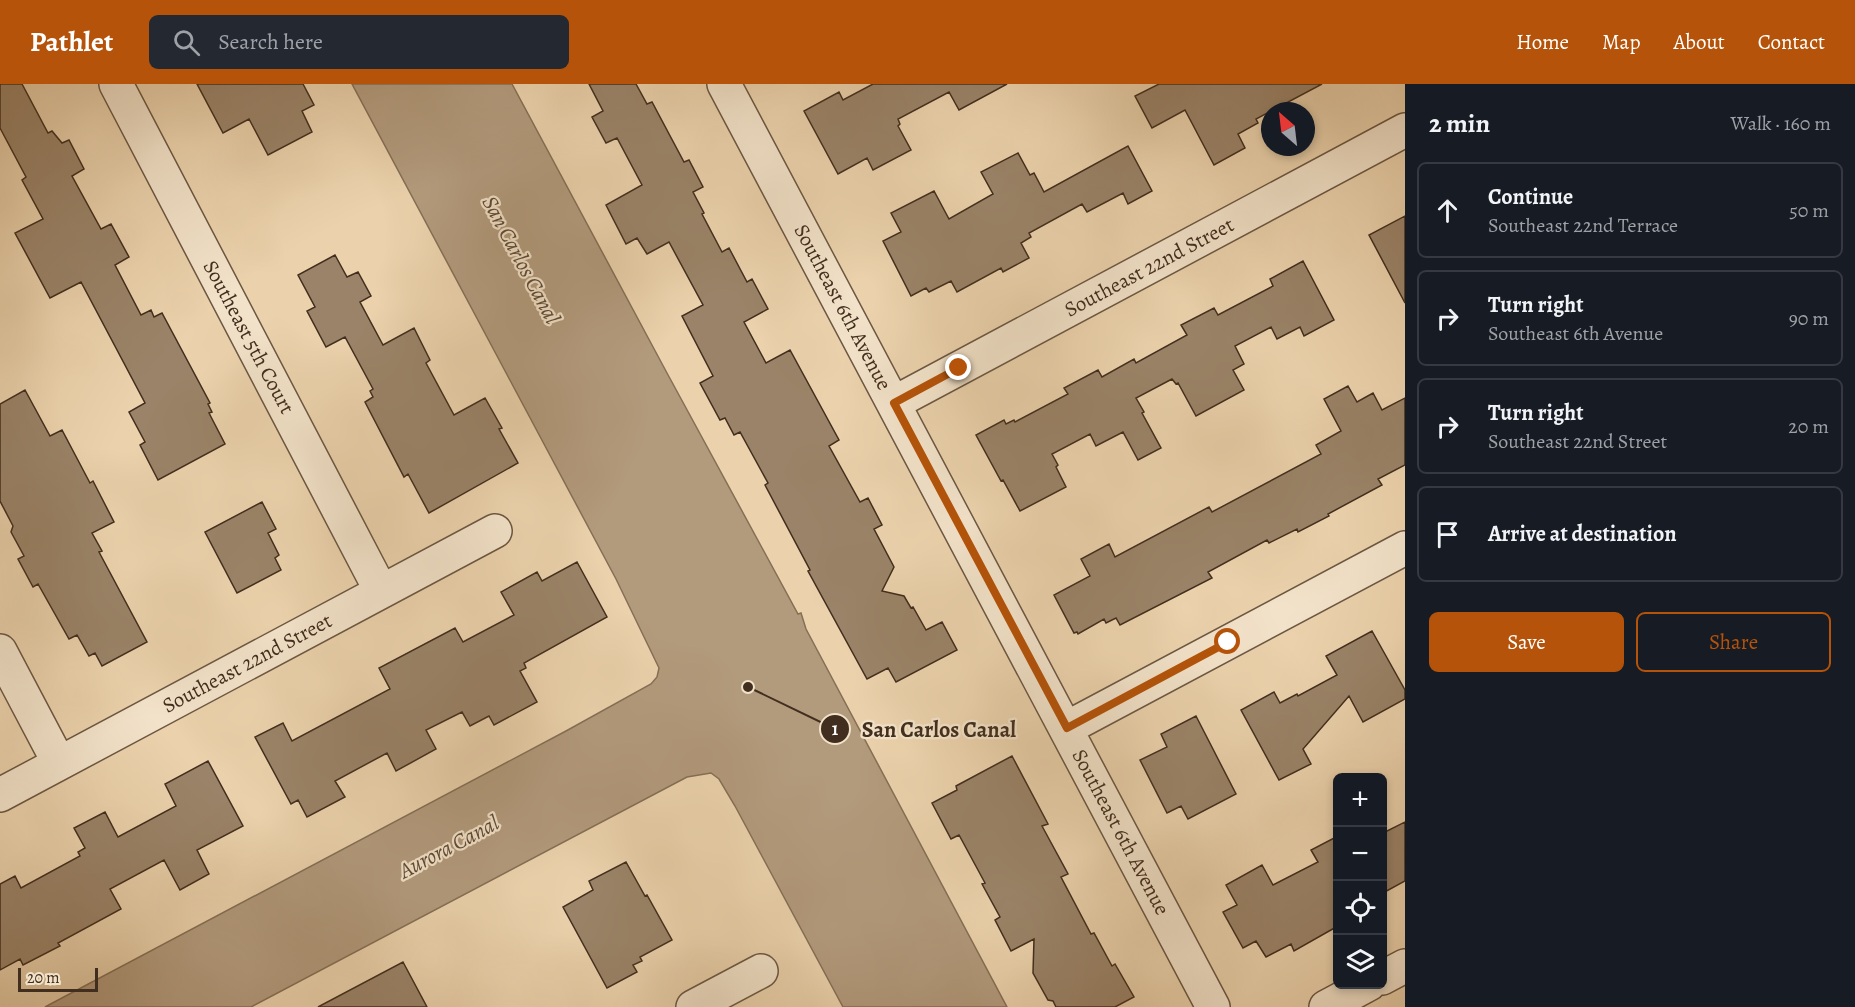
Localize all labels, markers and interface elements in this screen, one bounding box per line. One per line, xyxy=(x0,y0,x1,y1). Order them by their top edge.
search box xyxy=(149,15,569,69)
text: Pathlet xyxy=(30,23,113,61)
icon: search xyxy=(170,26,203,59)
text: Search here xyxy=(218,27,323,57)
text: Home xyxy=(1516,28,1569,56)
text: Map xyxy=(1602,28,1640,56)
text: About xyxy=(1673,28,1725,56)
text: Contact xyxy=(1758,28,1825,56)
north arrow xyxy=(1261,102,1315,156)
text: 2 min xyxy=(1429,106,1490,141)
text: Walk · 160 m xyxy=(1731,110,1831,137)
text: Continue xyxy=(1488,182,1573,212)
water label: San Carlos Canal xyxy=(475,191,568,330)
icon: ahead xyxy=(1431,194,1464,227)
text: 50 m xyxy=(1789,197,1829,224)
street label: Southeast 22nd Street xyxy=(1059,210,1239,323)
text: Southeast 22nd Terrace xyxy=(1488,212,1678,239)
street label: Southeast 6th Avenue xyxy=(787,219,899,395)
street label: Southeast 5th Court xyxy=(197,255,301,419)
text: Turn right xyxy=(1488,290,1584,320)
icon: right xyxy=(1431,302,1464,335)
text: 90 m xyxy=(1789,305,1829,332)
text: Southeast 6th Avenue xyxy=(1488,320,1663,347)
route end xyxy=(945,354,971,380)
text: Turn right xyxy=(1488,398,1584,428)
icon: right xyxy=(1431,410,1464,443)
text: 20 m xyxy=(1788,413,1829,440)
text: Southeast 22nd Street xyxy=(1488,428,1667,455)
icon: arrive xyxy=(1431,518,1464,551)
text: Arrive at destination xyxy=(1488,519,1677,549)
street label: Southeast 22nd Street xyxy=(157,606,337,719)
button: Save xyxy=(1429,612,1624,672)
button: Share xyxy=(1636,612,1831,672)
route start xyxy=(1214,628,1240,654)
callout: San Carlos Canal xyxy=(820,709,1028,749)
text: San Carlos Canal xyxy=(862,715,1016,745)
text: 1 xyxy=(832,717,839,741)
street label: Southeast 6th Avenue xyxy=(1065,744,1177,920)
map controls xyxy=(1333,773,1387,989)
button: + xyxy=(1333,773,1387,827)
water label: Aurora Canal xyxy=(393,808,505,886)
button: − xyxy=(1333,827,1387,881)
button: locate xyxy=(1333,881,1387,935)
button: layers xyxy=(1333,935,1387,989)
scale bar xyxy=(18,965,98,992)
text: 20 m xyxy=(27,967,60,989)

